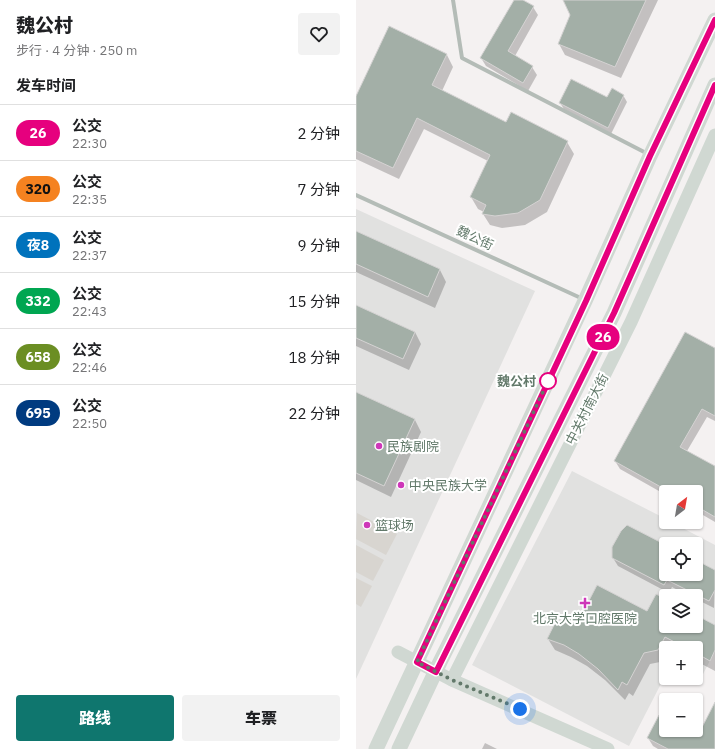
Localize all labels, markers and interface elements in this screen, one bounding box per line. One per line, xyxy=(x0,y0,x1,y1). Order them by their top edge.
text: 魏公村 xyxy=(16,13,73,37)
button: heart xyxy=(298,13,340,55)
text: 步行 · 4 分钟 · 250 m xyxy=(16,42,137,59)
text: 发车时间 xyxy=(16,76,76,95)
text: 公交 xyxy=(72,116,102,135)
text: 26 xyxy=(30,124,46,142)
text: 2 分钟 xyxy=(297,124,340,143)
text: 22:30 xyxy=(72,135,107,152)
text: 公交 xyxy=(72,172,102,191)
text: 320 xyxy=(25,180,51,198)
text: 7 分钟 xyxy=(297,180,340,199)
text: 22:35 xyxy=(72,191,107,208)
street label: 魏公街 xyxy=(454,222,496,254)
text: 公交 xyxy=(72,228,102,247)
text: 夜8 xyxy=(27,236,49,254)
text: 9 分钟 xyxy=(297,236,340,255)
text: 22:37 xyxy=(72,247,107,264)
text: 公交 xyxy=(72,284,102,303)
text: 332 xyxy=(25,292,51,310)
text: 15 分钟 xyxy=(288,292,340,311)
text: 22:43 xyxy=(72,303,107,320)
line badge: 26 xyxy=(585,324,621,350)
text: 26 xyxy=(595,328,611,346)
text: 公交 xyxy=(72,340,102,359)
text: 658 xyxy=(25,348,51,366)
text: 18 分钟 xyxy=(288,348,340,367)
text: 22:46 xyxy=(72,359,107,376)
street label: 中关村南大街 xyxy=(562,370,612,448)
marker: 魏公村 xyxy=(539,372,557,390)
place label: 魏公村 xyxy=(497,373,536,390)
text: 公交 xyxy=(72,396,102,415)
text: 695 xyxy=(25,404,51,422)
text: 22 分钟 xyxy=(288,404,340,423)
text: 22:50 xyxy=(72,415,107,432)
place label: 民族剧院 xyxy=(387,438,439,455)
marker: 民族剧院 xyxy=(374,441,384,451)
place label: 中央民族大学 xyxy=(409,477,487,494)
marker: 中央民族大学 xyxy=(396,480,406,490)
north arrow xyxy=(659,485,703,529)
map controls xyxy=(659,485,703,737)
place label: 篮球场 xyxy=(375,517,414,534)
marker: 篮球场 xyxy=(362,520,372,530)
button: locate xyxy=(659,537,703,581)
button: layers xyxy=(659,589,703,633)
marker: 北京大学口腔医院 xyxy=(579,597,591,609)
place label: 北京大学口腔医院 xyxy=(533,610,637,627)
button: + xyxy=(659,641,703,685)
button: − xyxy=(659,693,703,737)
button: 路线 xyxy=(16,695,174,741)
button: 车票 xyxy=(182,695,340,741)
your location xyxy=(510,699,530,719)

